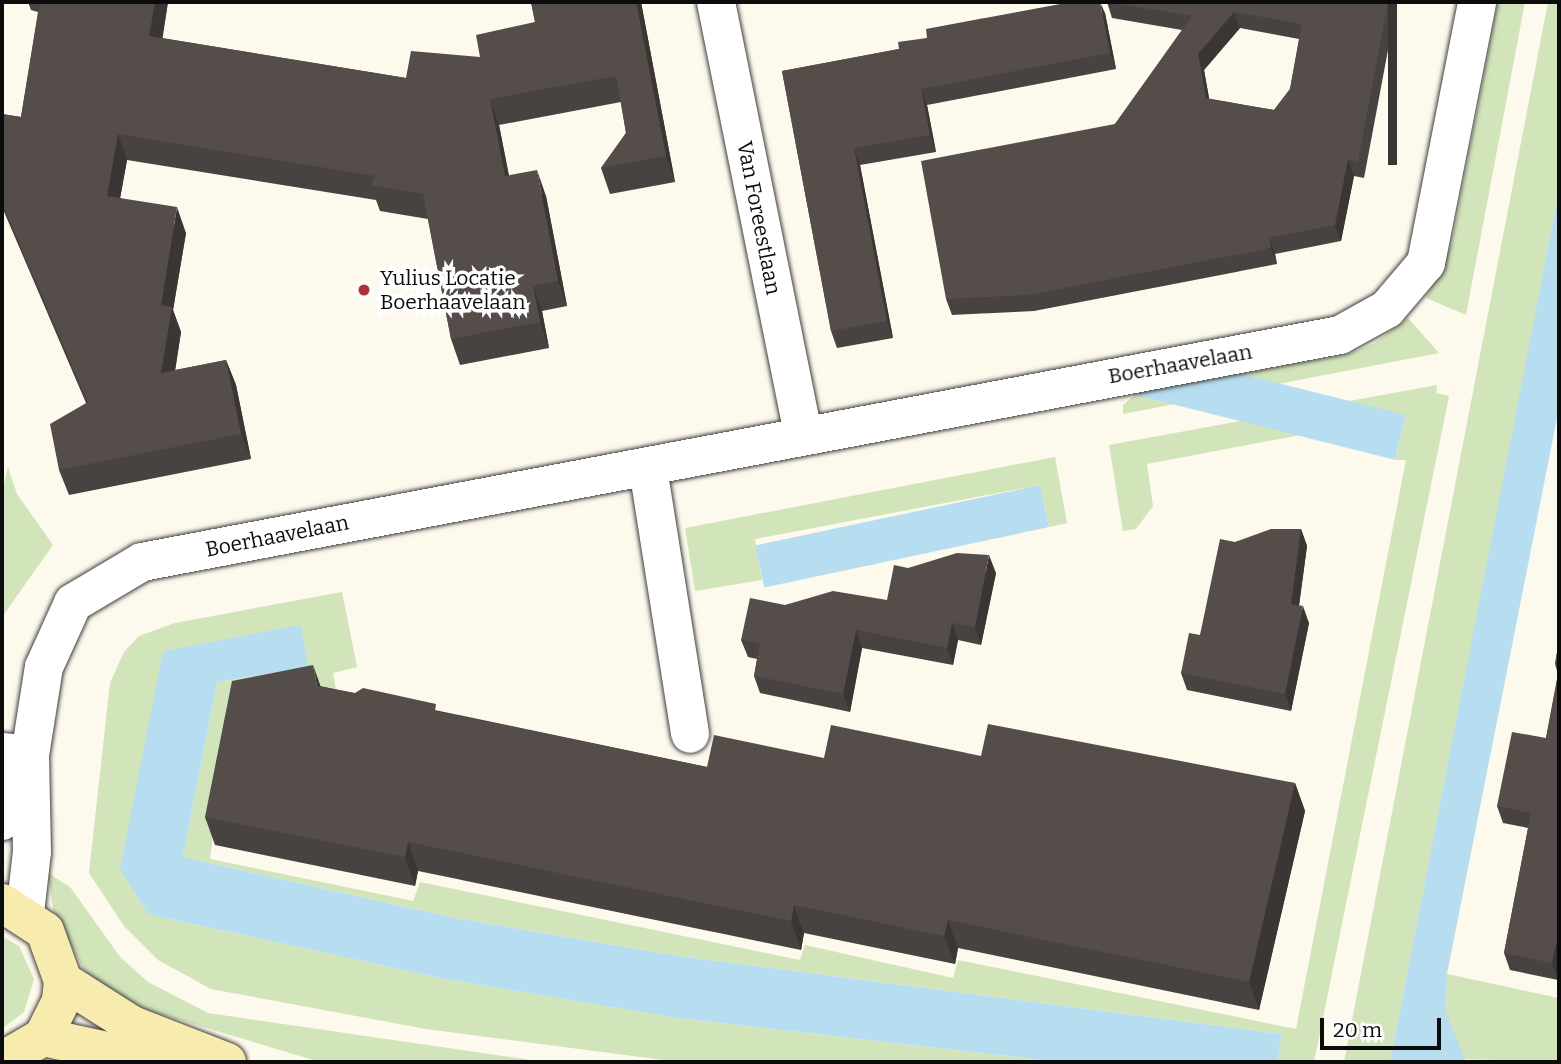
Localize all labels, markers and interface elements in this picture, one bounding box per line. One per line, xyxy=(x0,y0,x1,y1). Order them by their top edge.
street label: Van Foreestlaan xyxy=(732,139,786,297)
place label: Yulius Locatie Boerhaavelaan xyxy=(380,265,525,315)
marker: Yulius Locatie Boerhaavelaan xyxy=(354,280,374,300)
street label: Boerhaavelaan xyxy=(1106,339,1254,389)
street label: Boerhaavelaan xyxy=(203,510,351,562)
scale bar xyxy=(1323,1004,1444,1048)
text: 20 m xyxy=(1333,1017,1382,1043)

